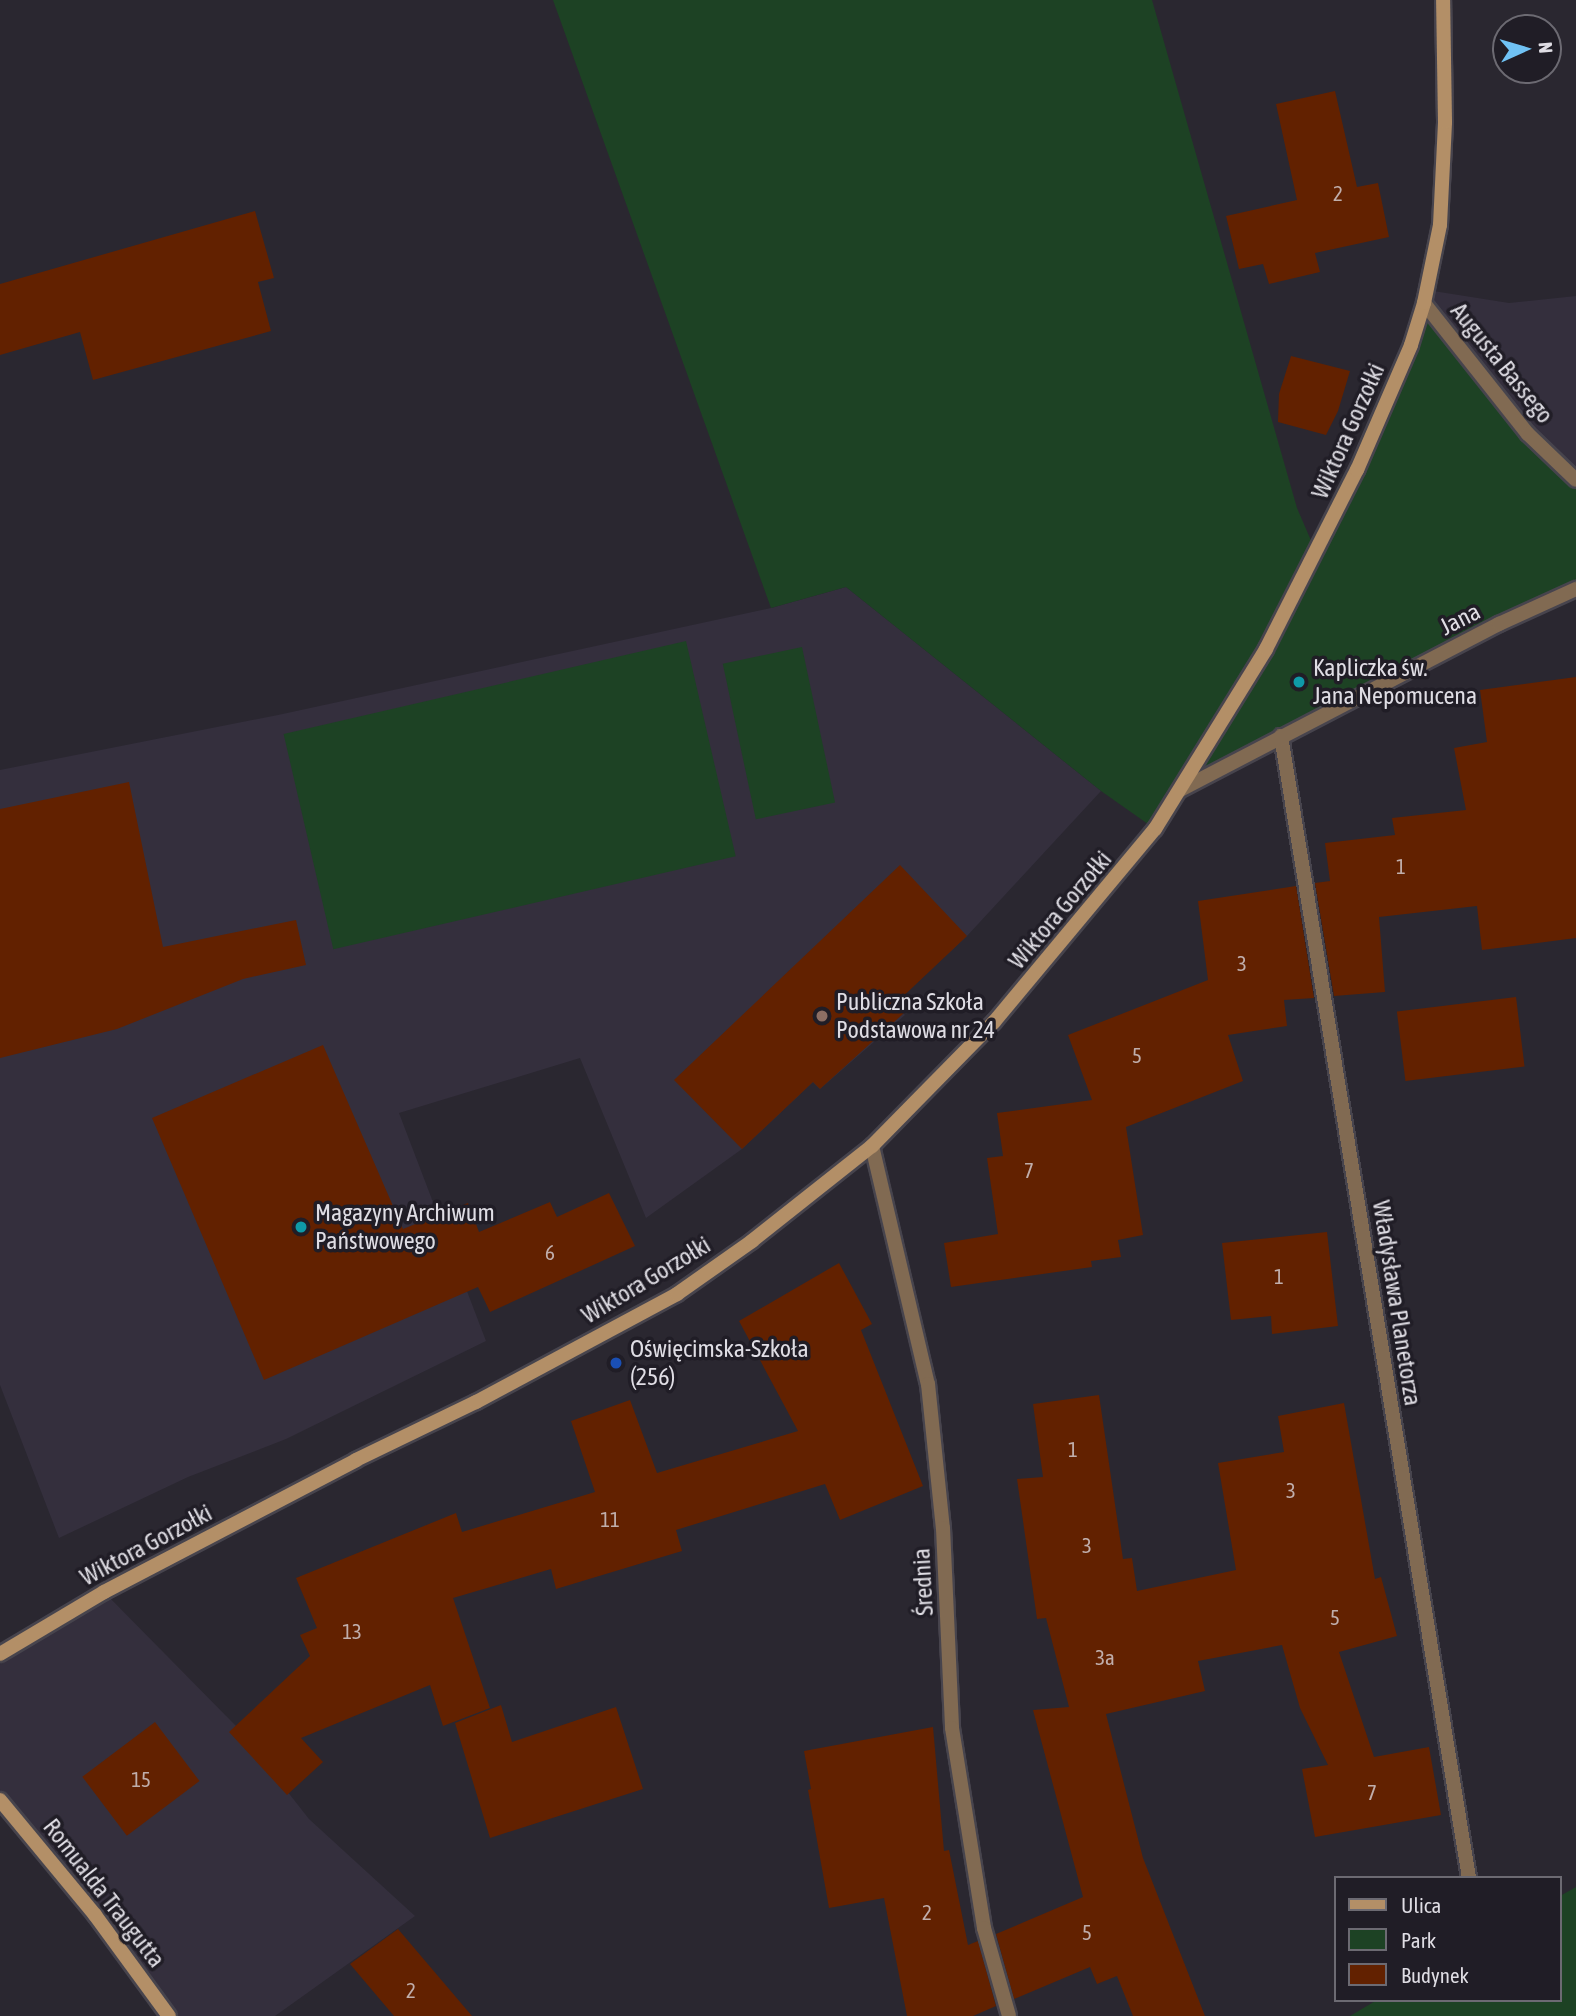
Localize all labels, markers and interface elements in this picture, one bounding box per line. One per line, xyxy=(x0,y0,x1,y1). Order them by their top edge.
north arrow xyxy=(1492,14,1562,84)
text: N xyxy=(1535,41,1557,54)
house number: 2 xyxy=(1333,180,1343,206)
street label: Augusta Bassego xyxy=(1445,297,1559,429)
street label: Wiktora Gorzołki xyxy=(1305,359,1391,503)
street label: Jana xyxy=(1435,597,1485,641)
place label: Kapliczka św. Jana Nepomucena xyxy=(1313,654,1477,710)
marker: Kapliczka św. Jana Nepomucena xyxy=(1291,674,1307,690)
street label: Wiktora Gorzołki xyxy=(1002,845,1118,975)
house number: 1 xyxy=(1396,853,1406,879)
house number: 3 xyxy=(1237,950,1247,976)
place label: Publiczna Szkoła Podstawowa nr 24 xyxy=(836,988,995,1044)
marker: Publiczna Szkoła Podstawowa nr 24 xyxy=(814,1008,830,1024)
house number: 5 xyxy=(1132,1042,1142,1068)
house number: 7 xyxy=(1024,1157,1034,1183)
street label: Władysława Planetorza xyxy=(1367,1198,1427,1408)
place label: Magazyny Archiwum Państwowego xyxy=(315,1199,495,1255)
marker: Magazyny Archiwum Państwowego xyxy=(293,1219,309,1235)
street label: Wiktora Gorzołki xyxy=(576,1230,716,1330)
house number: 6 xyxy=(545,1239,555,1265)
house number: 1 xyxy=(1274,1263,1284,1289)
place label: Oświęcimska-Szkoła (256) xyxy=(630,1335,809,1391)
marker: Oświęcimska-Szkoła (256) xyxy=(608,1355,624,1371)
house number: 1 xyxy=(1068,1436,1078,1462)
house number: 3 xyxy=(1286,1477,1296,1503)
street label: Wiktora Gorzołki xyxy=(75,1498,217,1592)
house number: 11 xyxy=(600,1506,620,1532)
house number: 3 xyxy=(1082,1532,1092,1558)
street label: Średnia xyxy=(907,1547,939,1617)
house number: 5 xyxy=(1330,1604,1340,1630)
house number: 13 xyxy=(342,1618,362,1644)
house number: 3a xyxy=(1095,1644,1115,1670)
house number: 15 xyxy=(131,1766,151,1792)
house number: 7 xyxy=(1367,1779,1377,1805)
street label: Romualda Traugutta xyxy=(37,1813,171,1973)
legend xyxy=(1334,1876,1562,2002)
text: Ulica xyxy=(1401,1893,1441,1917)
house number: 2 xyxy=(922,1899,932,1925)
house number: 5 xyxy=(1082,1919,1092,1945)
text: Park xyxy=(1401,1928,1436,1952)
text: Budynek xyxy=(1401,1963,1469,1987)
house number: 2 xyxy=(406,1977,416,2003)

